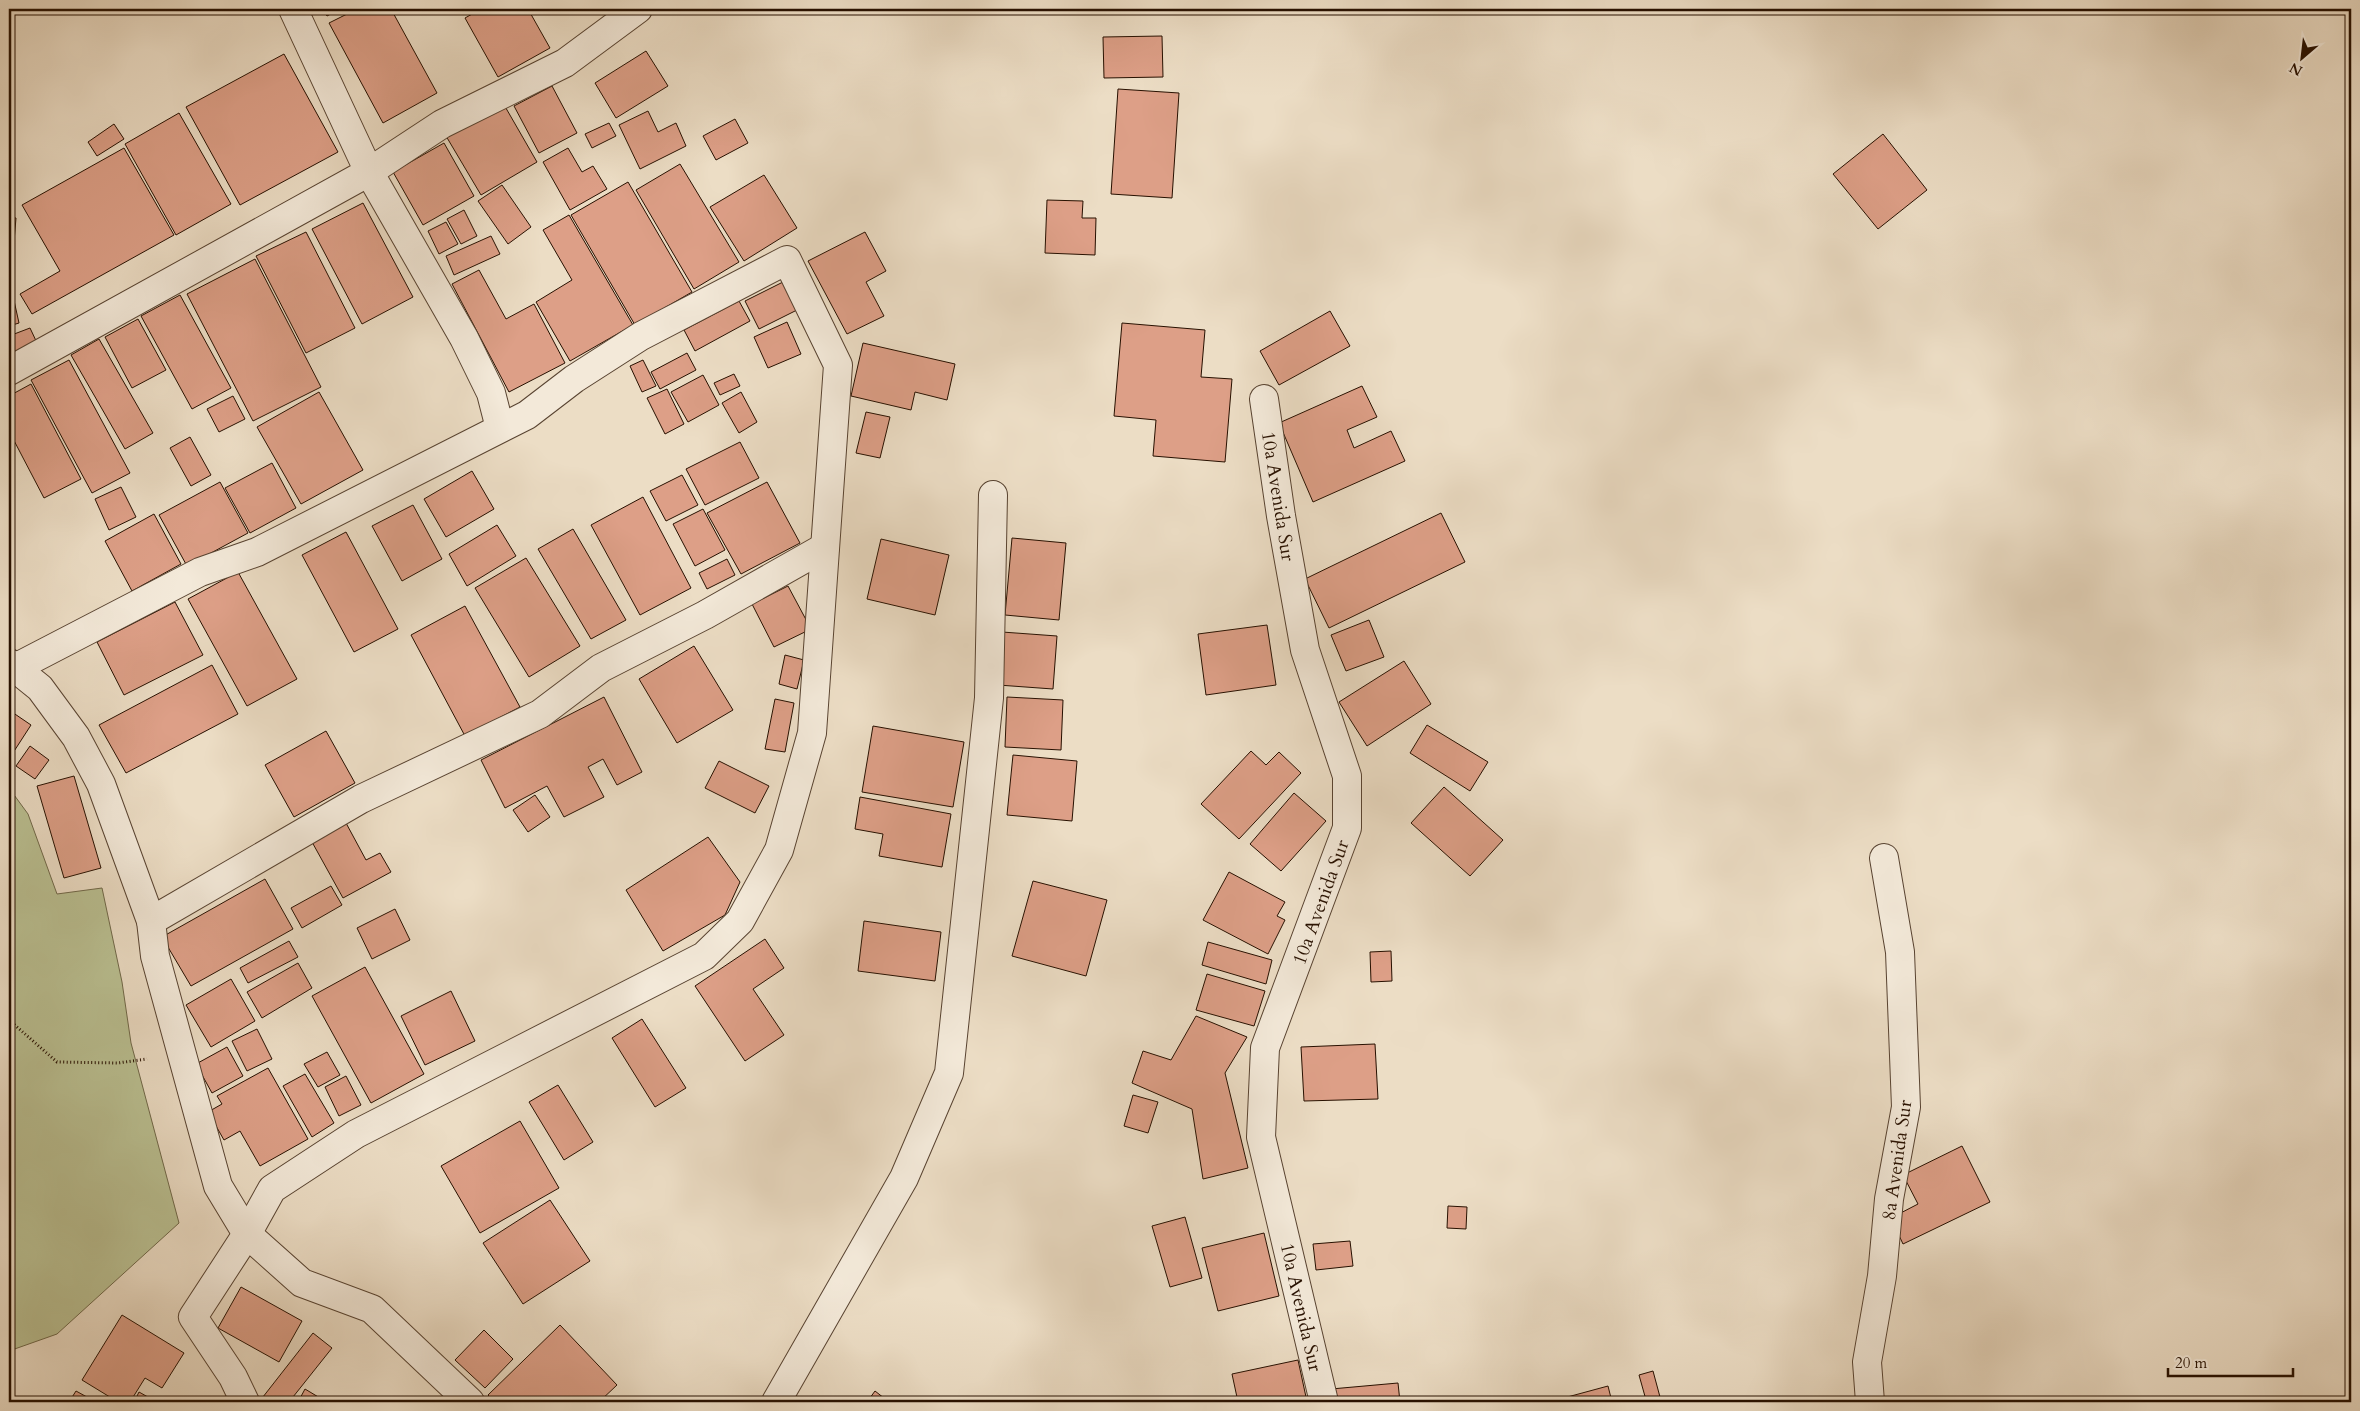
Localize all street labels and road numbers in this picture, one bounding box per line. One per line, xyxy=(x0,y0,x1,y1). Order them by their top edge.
street label: 10a Avenida Sur xyxy=(1255,429,1301,563)
street label: 10a Avenida Sur xyxy=(1286,836,1356,968)
street label: 8a Avenida Sur xyxy=(1876,1098,1918,1222)
street label: 10a Avenida Sur xyxy=(1274,1240,1328,1374)

